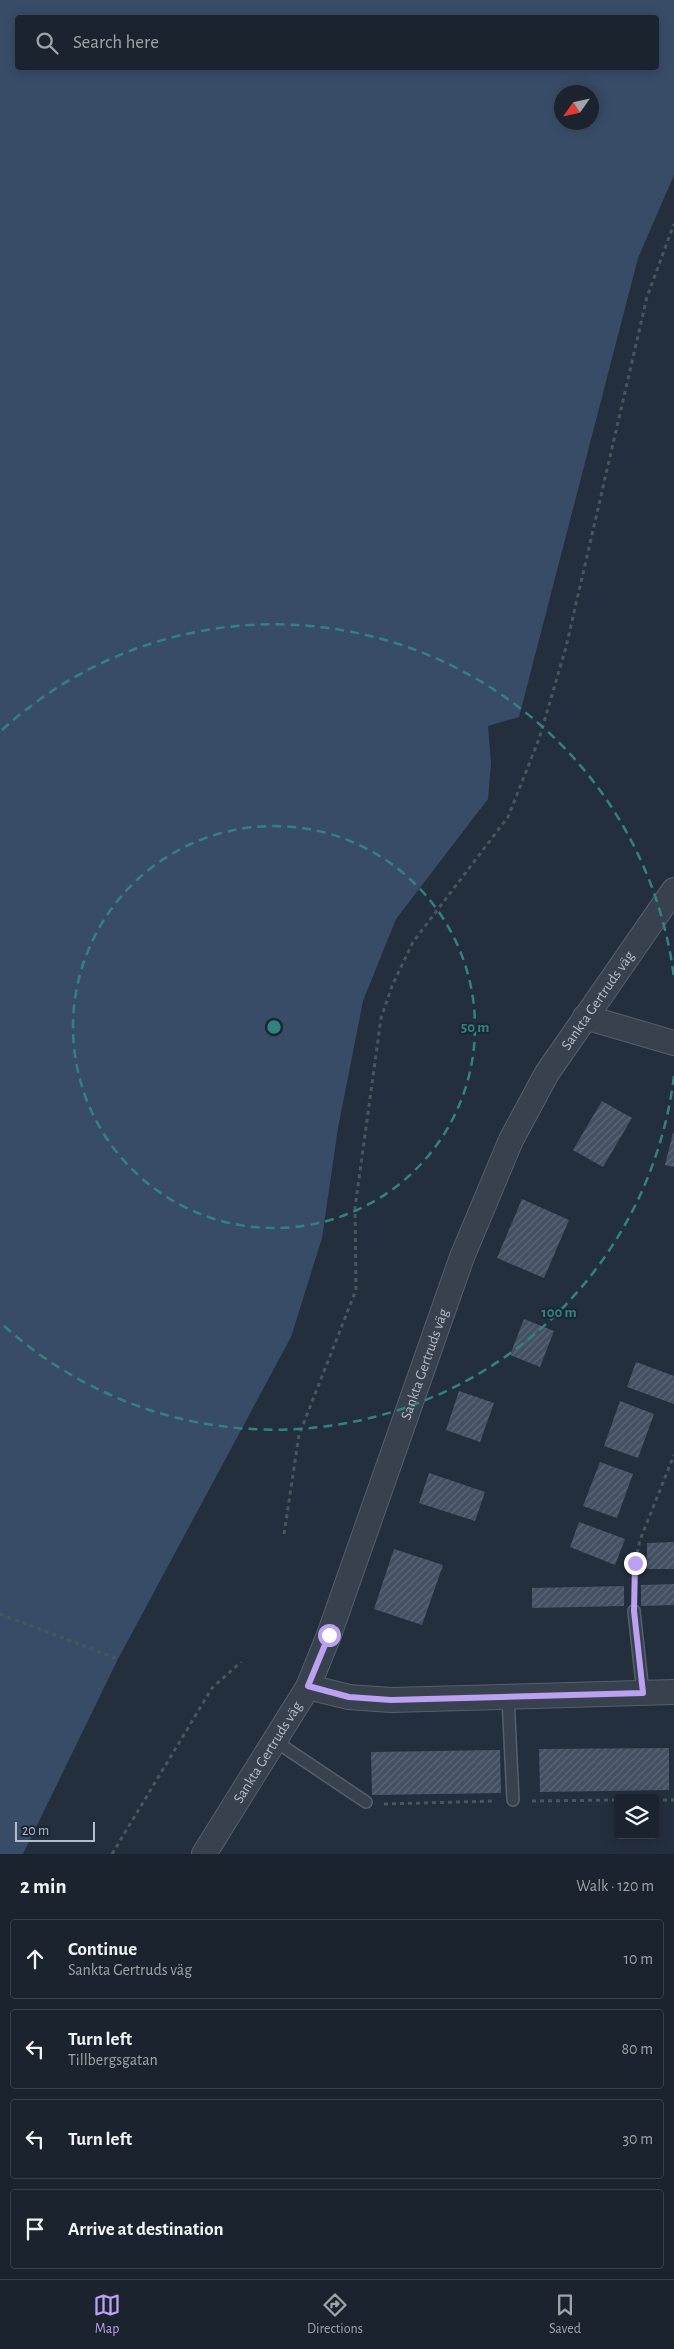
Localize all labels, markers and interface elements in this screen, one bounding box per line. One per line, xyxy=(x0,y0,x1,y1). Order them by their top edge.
search box xyxy=(15,15,659,70)
icon: search xyxy=(33,29,61,57)
text: Search here xyxy=(73,33,159,52)
north arrow xyxy=(554,85,599,130)
street label: Sankta Gertruds väg xyxy=(558,948,637,1052)
centre of rings xyxy=(265,1018,283,1036)
text: 50 m xyxy=(461,1020,489,1035)
text: 100 m xyxy=(541,1305,577,1320)
street label: Sankta Gertruds väg xyxy=(398,1306,451,1421)
route end xyxy=(624,1552,647,1575)
route start xyxy=(318,1624,341,1647)
street label: Sankta Gertruds väg xyxy=(230,1698,305,1805)
map controls xyxy=(614,1794,659,1839)
button: layers xyxy=(614,1794,659,1839)
scale bar xyxy=(15,1819,95,1842)
text: 20 m xyxy=(22,1824,49,1838)
text: 2 min xyxy=(20,1876,67,1897)
text: Walk · 120 m xyxy=(576,1878,654,1894)
text: Continue xyxy=(68,1940,137,1959)
icon: ahead xyxy=(21,1945,49,1973)
text: 10 m xyxy=(624,1951,653,1967)
text: Sankta Gertruds väg xyxy=(68,1962,192,1978)
text: Turn left xyxy=(68,2030,132,2049)
icon: left xyxy=(21,2035,49,2063)
text: 80 m xyxy=(622,2041,653,2057)
text: Tillbergsgatan xyxy=(68,2052,158,2068)
icon: left xyxy=(21,2125,49,2153)
text: Turn left xyxy=(68,2130,132,2149)
text: 30 m xyxy=(623,2131,653,2147)
icon: arrive xyxy=(21,2215,49,2243)
text: Arrive at destination xyxy=(68,2220,224,2239)
tab: Map xyxy=(93,2291,121,2338)
tab: Directions xyxy=(307,2291,363,2338)
tab: Saved xyxy=(549,2291,581,2338)

